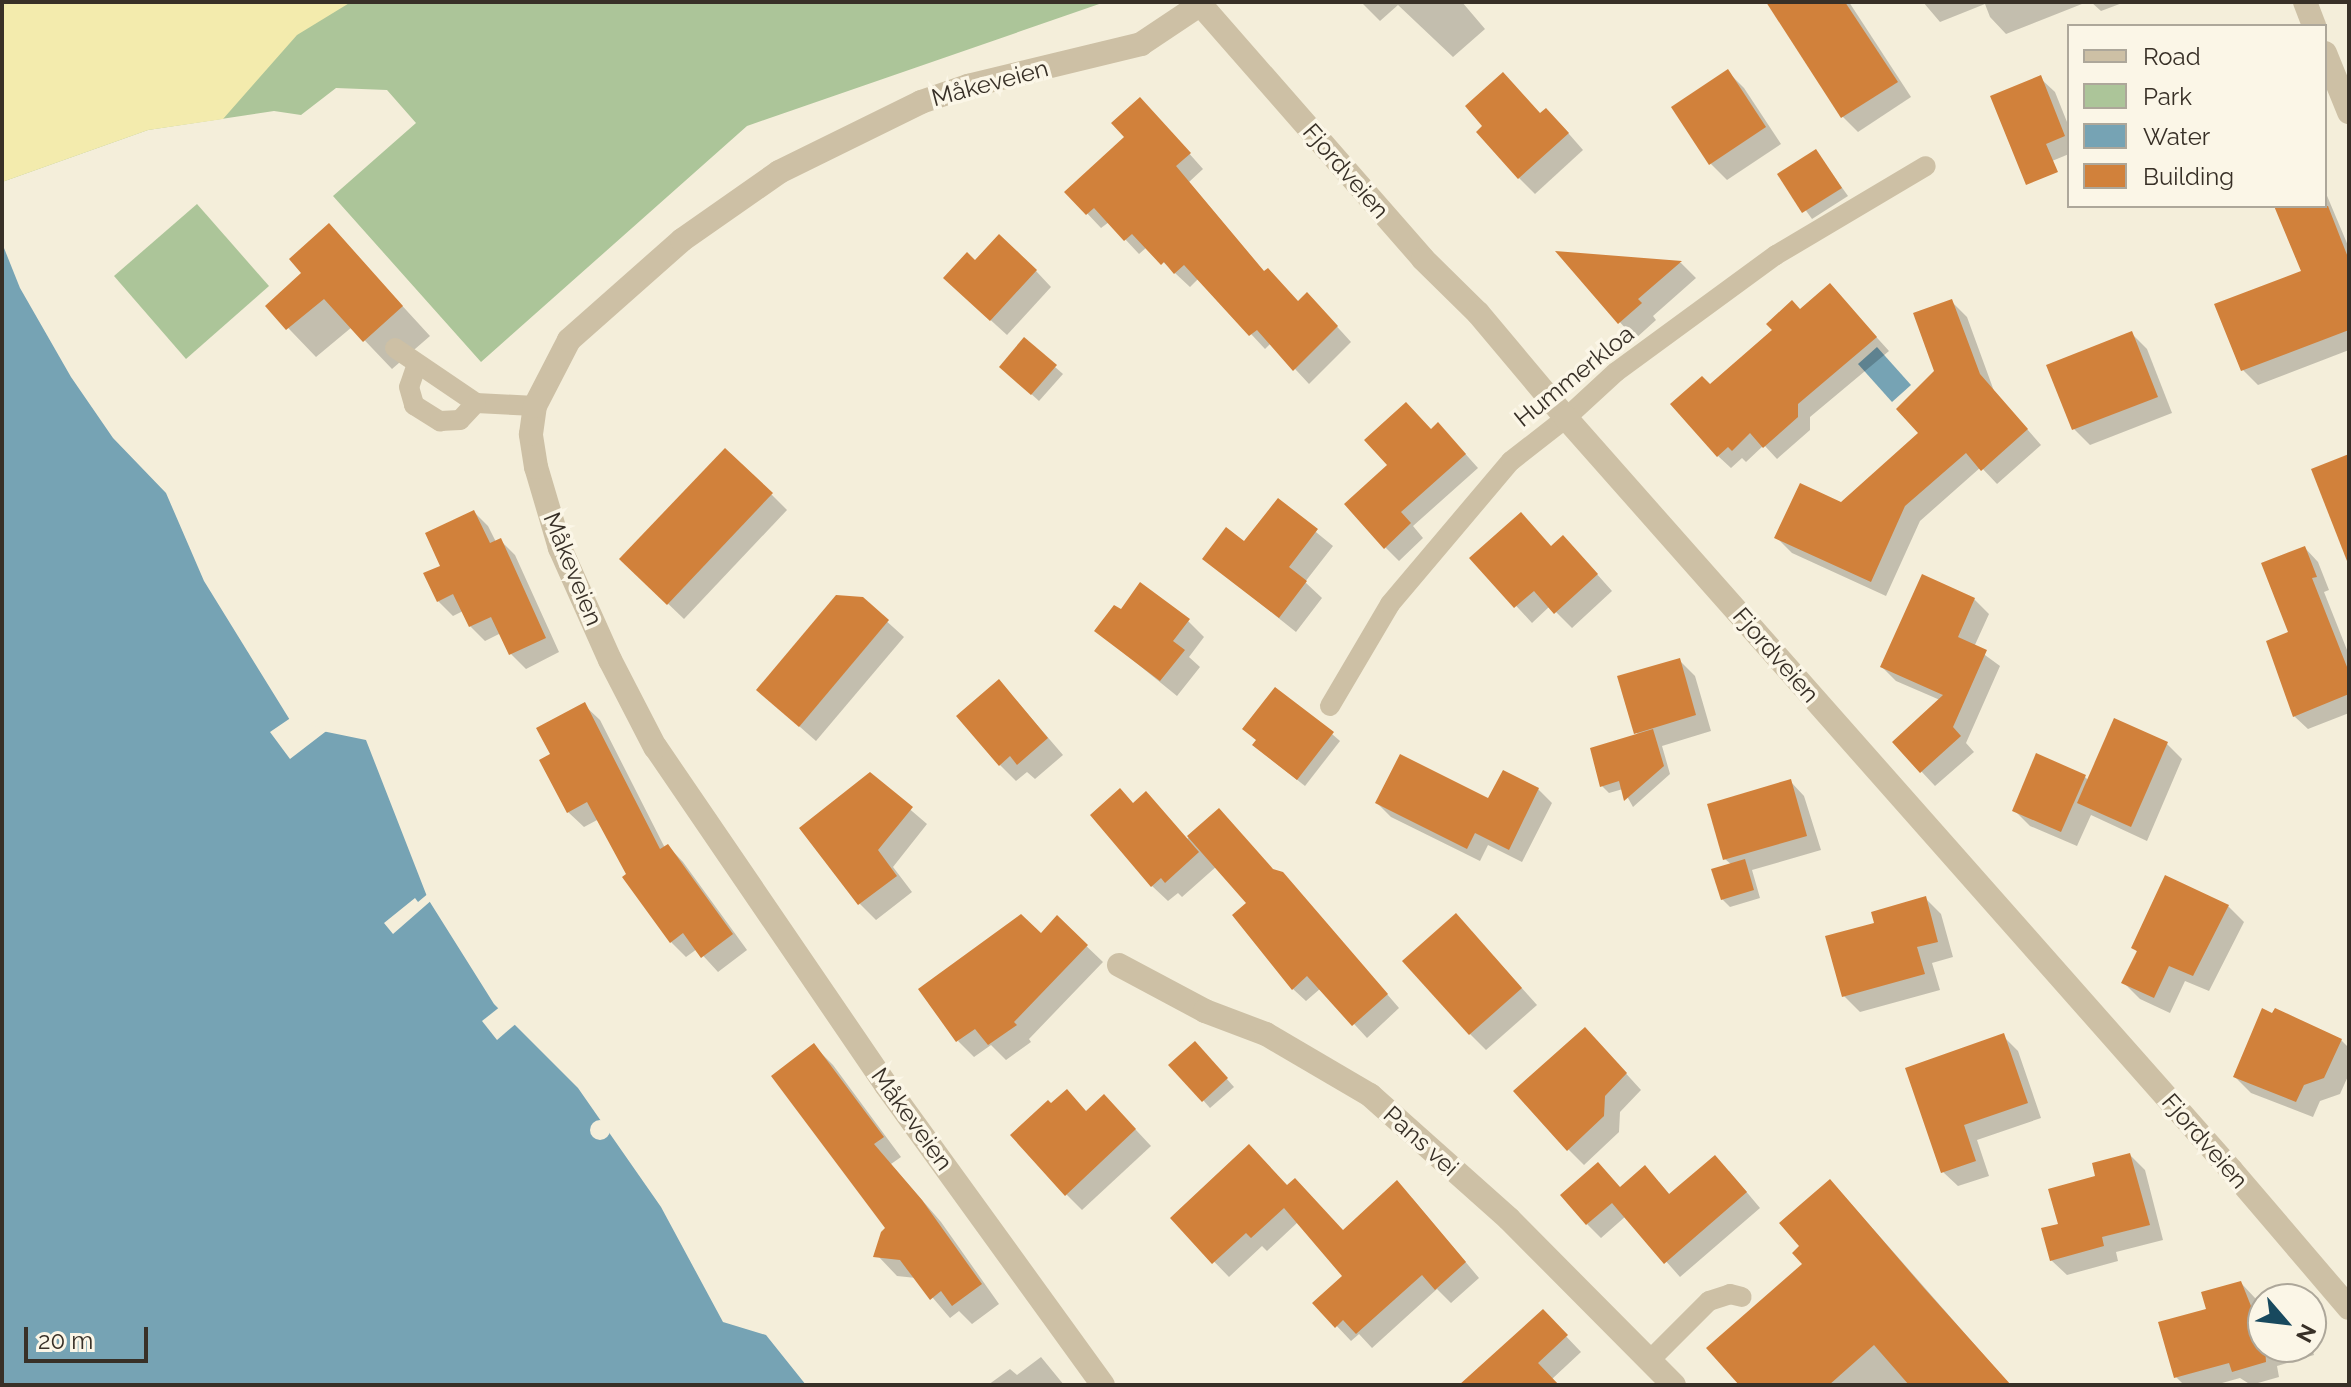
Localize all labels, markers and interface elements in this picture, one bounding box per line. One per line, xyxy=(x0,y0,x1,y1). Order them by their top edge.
legend xyxy=(2067,24,2327,208)
text: Road xyxy=(2143,42,2201,71)
street label: Måkeveien xyxy=(929,54,1051,112)
text: Park xyxy=(2143,82,2192,111)
street label: Fjordveien xyxy=(1297,118,1395,224)
text: Water xyxy=(2143,122,2210,151)
text: Building xyxy=(2143,162,2234,191)
street label: Hummerkloa xyxy=(1509,319,1639,433)
street label: Måkeveien xyxy=(537,508,609,630)
street label: Fjordveien xyxy=(1727,602,1825,708)
street label: Måkeveien xyxy=(865,1062,959,1176)
street label: Fjordveien xyxy=(2156,1088,2254,1194)
street label: Pans vei xyxy=(1377,1100,1465,1182)
north arrow xyxy=(2247,1283,2327,1363)
scale bar xyxy=(28,1311,152,1361)
text: N xyxy=(2291,1320,2322,1347)
text: 20 m xyxy=(38,1326,93,1355)

